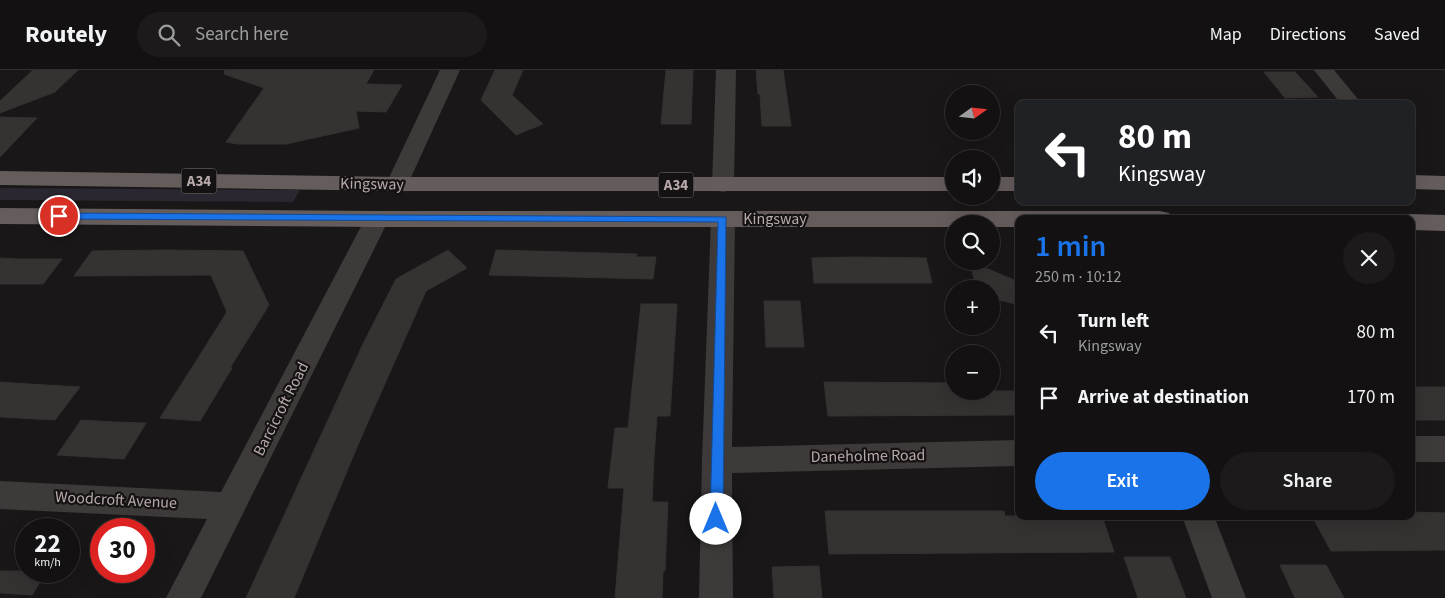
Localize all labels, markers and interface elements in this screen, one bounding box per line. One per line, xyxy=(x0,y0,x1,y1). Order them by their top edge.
search box xyxy=(137,12,487,57)
text: Routely xyxy=(25,17,107,52)
icon: search xyxy=(155,21,183,49)
text: Search here xyxy=(195,21,289,48)
text: Map xyxy=(1210,22,1242,47)
text: Directions xyxy=(1270,22,1346,47)
text: Saved xyxy=(1374,22,1420,47)
north arrow xyxy=(945,85,1000,140)
map controls xyxy=(945,85,1000,400)
text: 80 m xyxy=(1118,112,1192,162)
icon: left xyxy=(1035,120,1100,185)
button: sound xyxy=(945,150,1000,205)
text: Kingsway xyxy=(1118,158,1205,190)
road number: A34 xyxy=(182,168,216,194)
street label: Kingsway xyxy=(340,172,405,196)
road number: A34 xyxy=(658,172,694,198)
pin xyxy=(38,195,80,237)
icon: arrive xyxy=(45,202,73,230)
street label: Kingsway xyxy=(743,208,807,230)
button: search xyxy=(945,215,1000,270)
text: 1 min xyxy=(1035,225,1106,268)
button: close xyxy=(1343,232,1395,284)
text: 250 m · 10:12 xyxy=(1035,266,1122,288)
button: + xyxy=(945,280,1000,335)
text: Turn left xyxy=(1078,308,1149,335)
icon: left xyxy=(1035,319,1063,347)
text: 80 m xyxy=(1357,319,1395,346)
text: Kingsway xyxy=(1078,335,1142,357)
button: − xyxy=(945,345,1000,400)
street label: Barcicroft Road xyxy=(248,358,314,460)
icon: arrive xyxy=(1035,384,1063,412)
text: Arrive at destination xyxy=(1078,384,1249,411)
text: 170 m xyxy=(1347,384,1395,411)
street label: Daneholme Road xyxy=(810,444,926,468)
button: Exit xyxy=(1035,452,1210,510)
button: Share xyxy=(1220,452,1395,510)
street label: Woodcroft Avenue xyxy=(54,486,178,514)
position arrow xyxy=(689,492,741,544)
speed limit sign: 30 xyxy=(90,518,155,583)
text: 22 xyxy=(34,526,61,562)
text: km/h xyxy=(34,554,61,571)

